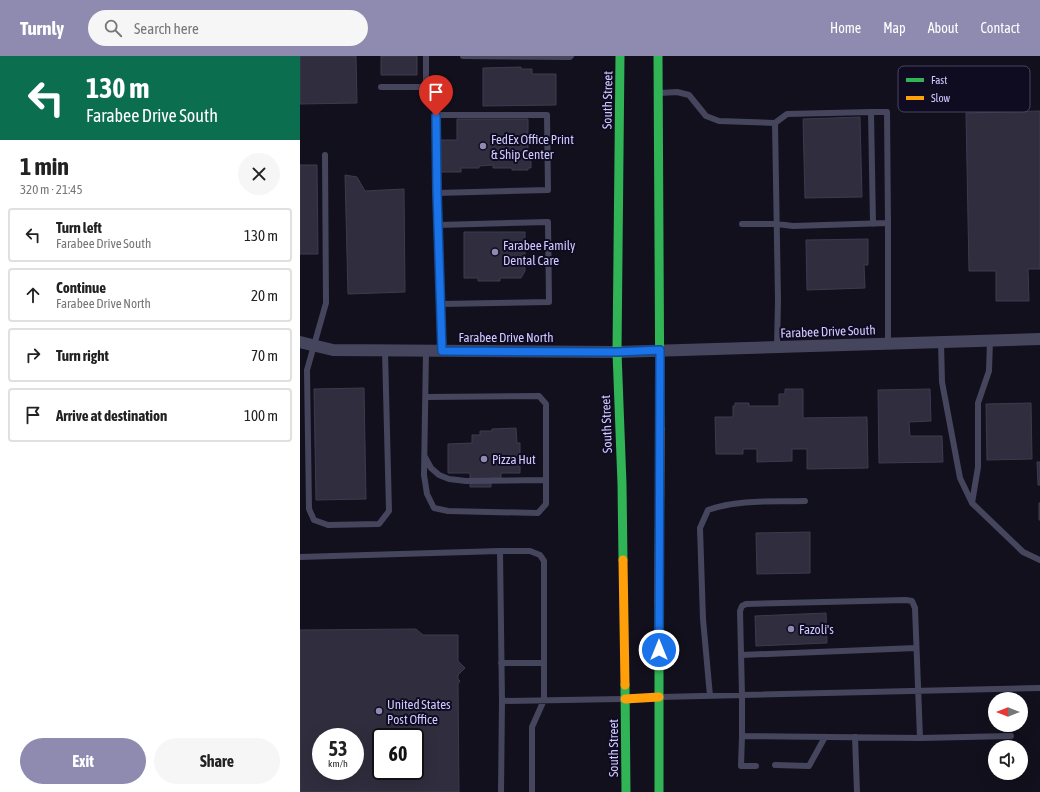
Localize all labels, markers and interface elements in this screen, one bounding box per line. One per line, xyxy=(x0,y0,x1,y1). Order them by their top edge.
search box xyxy=(88,10,368,46)
text: Turnly xyxy=(20,17,64,39)
icon: search xyxy=(102,17,124,39)
text: Search here xyxy=(134,20,199,37)
text: Home xyxy=(830,20,861,36)
text: Map xyxy=(883,20,906,36)
text: About xyxy=(928,20,959,36)
text: Contact xyxy=(981,20,1020,36)
legend xyxy=(898,66,1030,112)
street label: South Street xyxy=(599,71,616,129)
icon: left xyxy=(20,72,72,124)
text: 130 m xyxy=(86,72,149,104)
text: Fast xyxy=(931,74,947,86)
pin xyxy=(419,75,453,116)
icon: arrive xyxy=(425,81,447,103)
text: Slow xyxy=(931,92,950,104)
text: Farabee Drive South xyxy=(86,105,218,126)
place label: FedEx Office Print & Ship Center xyxy=(491,132,574,162)
marker: FedEx Office Print & Ship Center xyxy=(478,141,488,151)
text: 1 min xyxy=(20,153,69,180)
button: close xyxy=(238,153,280,195)
text: 320 m · 21:45 xyxy=(20,182,83,197)
text: Turn left xyxy=(56,219,102,236)
icon: left xyxy=(22,224,44,246)
text: 130 m xyxy=(244,227,278,244)
text: Farabee Drive South xyxy=(56,236,151,251)
place label: Farabee Family Dental Care xyxy=(503,238,576,268)
marker: Farabee Family Dental Care xyxy=(490,247,500,257)
text: Continue xyxy=(56,279,106,296)
icon: ahead xyxy=(22,284,44,306)
text: 20 m xyxy=(251,287,278,304)
text: Farabee Drive North xyxy=(56,296,151,311)
street label: Farabee Drive South xyxy=(780,322,876,341)
street label: Farabee Drive North xyxy=(459,330,553,345)
icon: right xyxy=(22,344,44,366)
text: Turn right xyxy=(56,347,109,364)
text: 70 m xyxy=(251,347,278,364)
street label: South Street xyxy=(598,394,615,453)
icon: arrive xyxy=(22,404,44,426)
text: Arrive at destination xyxy=(56,407,167,424)
text: 100 m xyxy=(244,407,278,424)
place label: Pizza Hut xyxy=(492,452,536,467)
marker: Pizza Hut xyxy=(479,454,489,464)
place label: Fazoli's xyxy=(799,622,834,637)
marker: Fazoli's xyxy=(786,624,796,634)
position arrow xyxy=(638,629,680,671)
north arrow xyxy=(988,692,1028,732)
map controls xyxy=(988,692,1028,780)
place label: United States Post Office xyxy=(387,697,451,727)
marker: United States Post Office xyxy=(374,706,384,716)
street label: South Street xyxy=(606,719,621,777)
speed limit sign: 60 xyxy=(372,728,424,780)
text: 53 xyxy=(329,737,347,760)
button: Exit xyxy=(20,738,146,784)
button: Share xyxy=(154,738,280,784)
button: sound xyxy=(988,740,1028,780)
text: km/h xyxy=(328,758,348,769)

